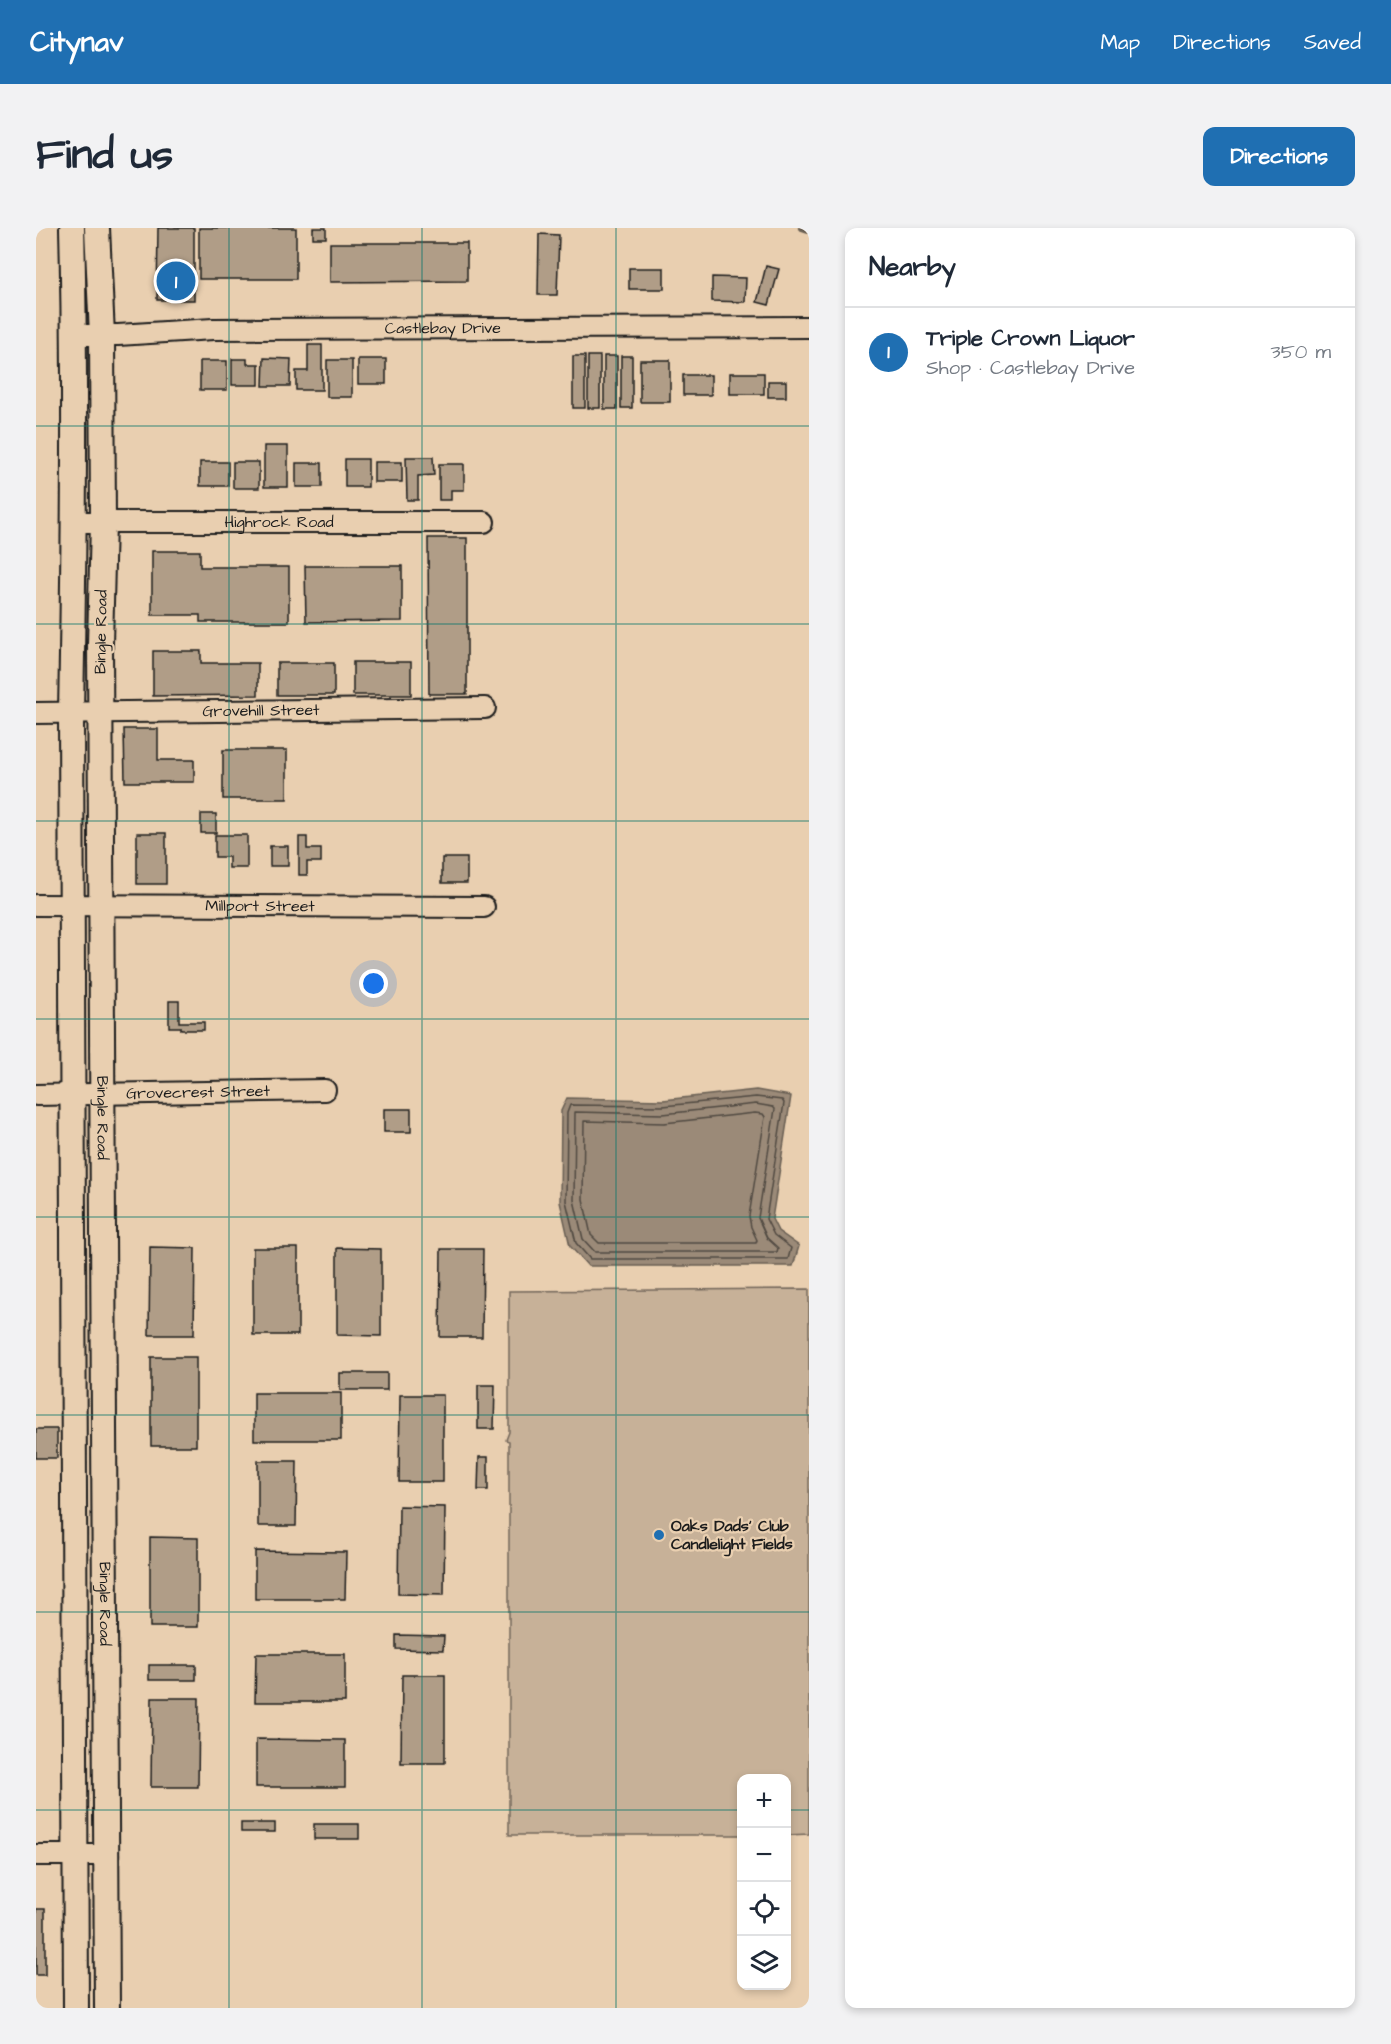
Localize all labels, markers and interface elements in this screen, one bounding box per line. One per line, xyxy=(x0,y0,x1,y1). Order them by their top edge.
text: Citynav xyxy=(30,23,124,62)
text: Map xyxy=(1100,28,1140,57)
text: Directions xyxy=(1173,28,1271,57)
text: Saved xyxy=(1304,28,1361,57)
text: Find us xyxy=(36,127,173,185)
button: Directions xyxy=(1203,127,1355,186)
text: Nearby xyxy=(869,249,956,285)
pin: 1 xyxy=(156,259,196,304)
street label: Castlebay Drive xyxy=(385,317,501,340)
text: Triple Crown Liquor xyxy=(926,323,1135,354)
text: 1 xyxy=(887,338,890,366)
text: 350 m xyxy=(1270,338,1331,366)
text: Shop · Castlebay Drive xyxy=(926,354,1135,382)
street label: Highrock Road xyxy=(224,511,334,534)
street label: Bingle Road xyxy=(89,590,114,674)
street label: Grovehill Street xyxy=(202,699,320,722)
street label: Millport Street xyxy=(205,895,315,917)
your location xyxy=(359,969,388,998)
street label: Bingle Road xyxy=(90,1076,114,1160)
street label: Grovecrest Street xyxy=(126,1080,271,1104)
place label: Oaks Dads' Club Candlelight Fields xyxy=(671,1515,793,1557)
marker: Oaks Dads' Club Candlelight Fields xyxy=(652,1528,666,1542)
street label: Bingle Road xyxy=(93,1562,116,1646)
map controls xyxy=(737,1774,791,1990)
button: + xyxy=(737,1774,791,1828)
button: − xyxy=(737,1828,791,1882)
button: locate xyxy=(737,1882,791,1936)
button: layers xyxy=(737,1936,791,1990)

